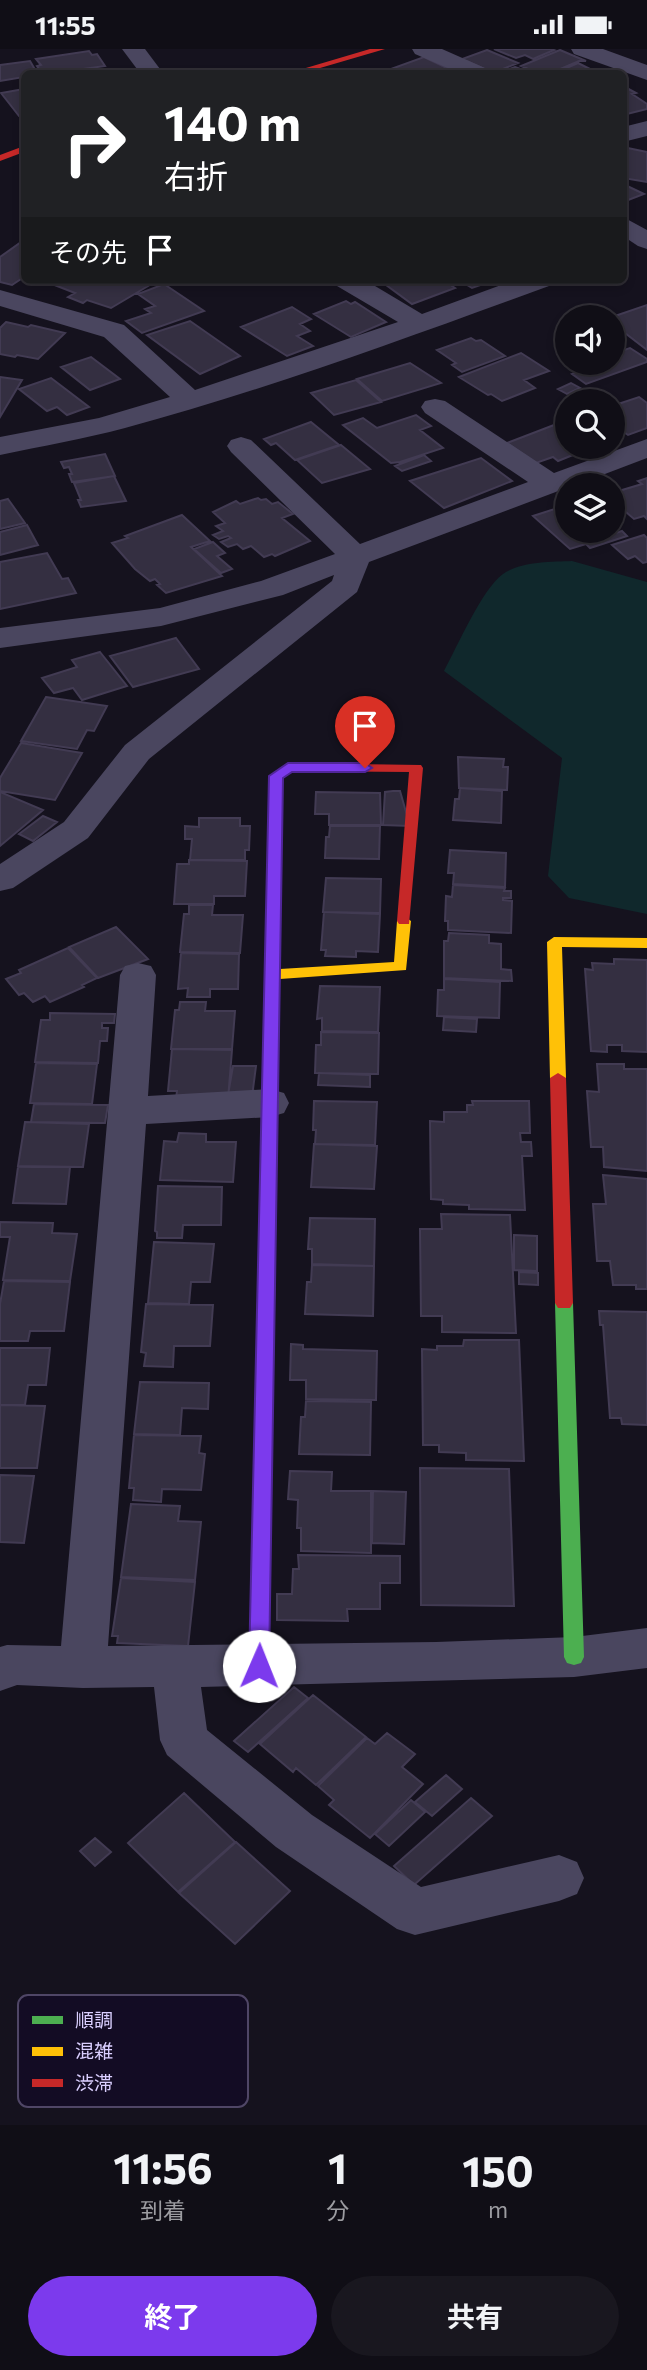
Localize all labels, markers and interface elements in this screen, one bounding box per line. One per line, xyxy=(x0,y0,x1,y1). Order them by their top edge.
text: 11:55 xyxy=(35,9,96,40)
text: 140 m xyxy=(164,91,301,151)
icon: right xyxy=(49,98,140,189)
text: 右折 xyxy=(164,155,228,195)
icon: arrive xyxy=(141,231,179,269)
text: その先 xyxy=(49,236,127,267)
map controls xyxy=(555,305,625,543)
button: sound xyxy=(555,305,625,375)
button: search xyxy=(555,389,625,459)
button: layers xyxy=(555,473,625,543)
pin xyxy=(335,696,395,768)
icon: arrive xyxy=(346,707,384,745)
position arrow xyxy=(222,1629,296,1703)
legend xyxy=(18,1995,248,2107)
text: 順調 xyxy=(75,2008,113,2031)
text: 混雑 xyxy=(75,2039,113,2062)
text: 渋滞 xyxy=(75,2071,113,2094)
text: 11:56 xyxy=(113,2141,213,2193)
text: 1 xyxy=(328,2141,347,2193)
text: 150 xyxy=(462,2144,534,2196)
text: m xyxy=(488,2195,508,2223)
text: 到着 xyxy=(140,2196,186,2224)
text: 分 xyxy=(326,2196,349,2224)
button: 終了 xyxy=(28,2276,317,2356)
button: 共有 xyxy=(331,2276,619,2356)

